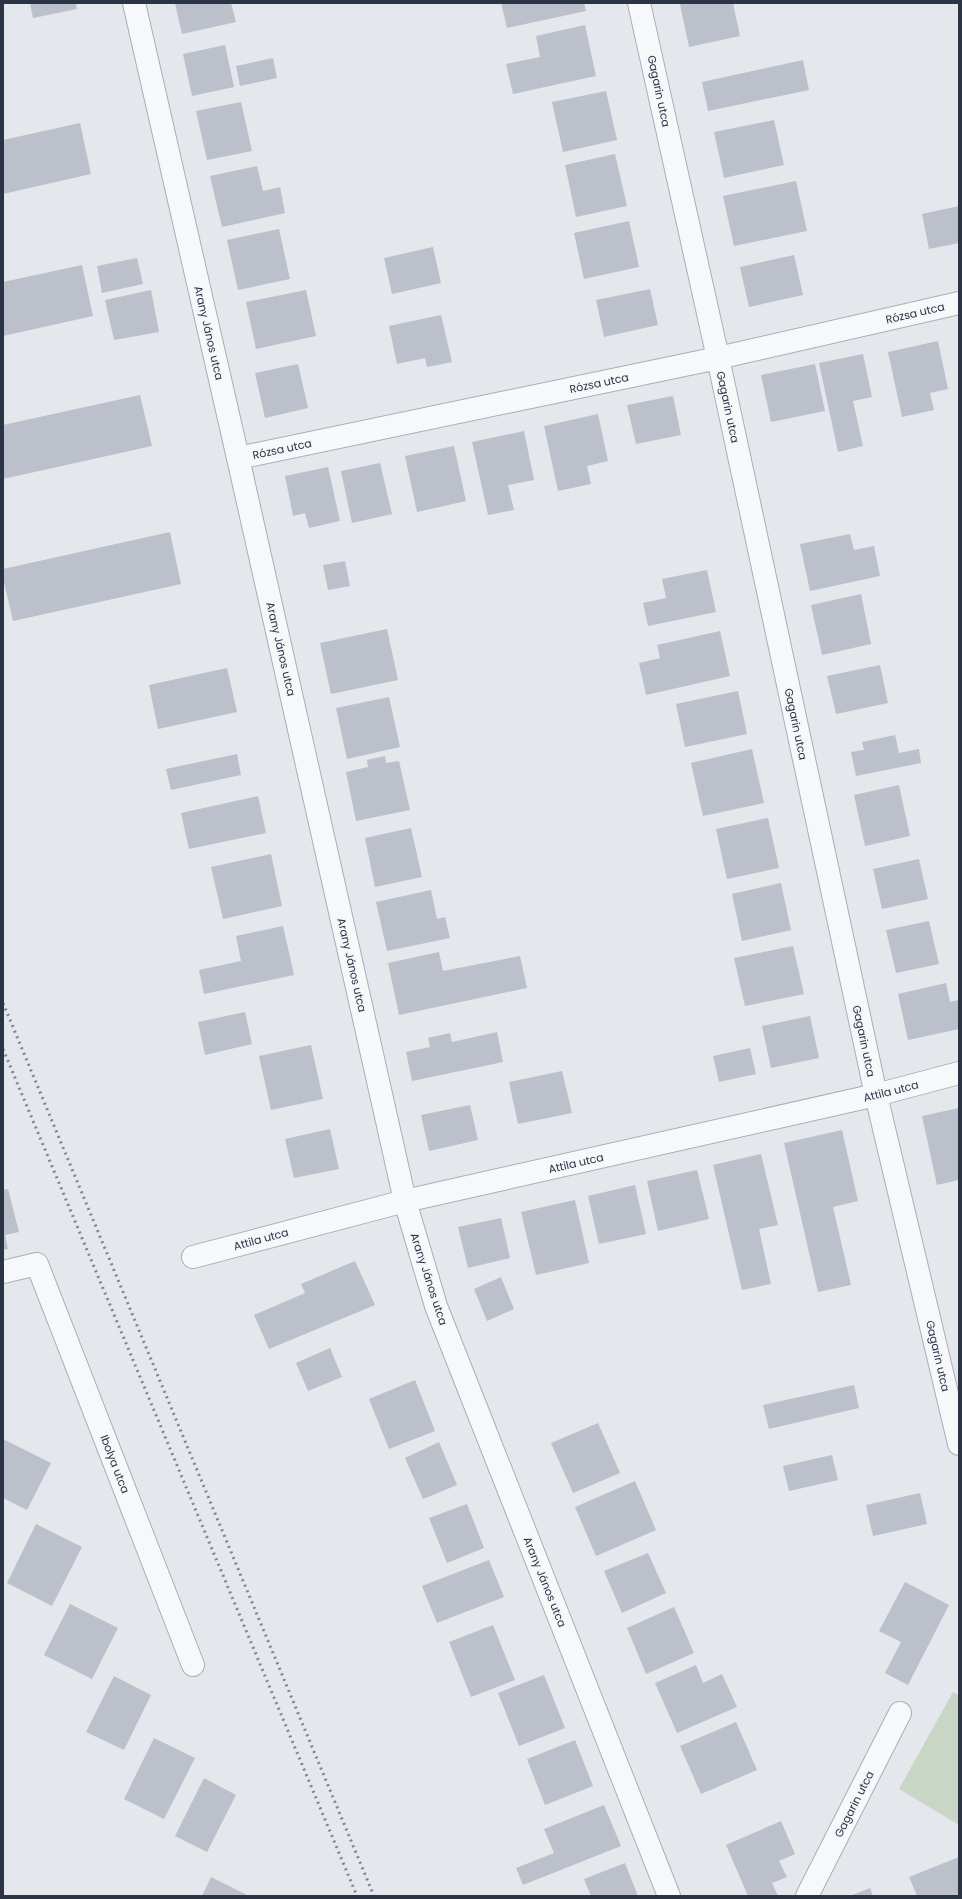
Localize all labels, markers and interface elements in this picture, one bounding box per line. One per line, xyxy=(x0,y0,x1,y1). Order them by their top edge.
street label: Gagarin utca xyxy=(644,54,674,128)
street label: Arany János utca xyxy=(190,284,228,382)
street label: Rózsa utca xyxy=(884,298,946,328)
street label: Rózsa utca xyxy=(568,369,630,397)
street label: Gagarin utca xyxy=(713,370,743,444)
street label: Rózsa utca xyxy=(251,435,313,463)
street label: Arany János utca xyxy=(262,600,300,698)
street label: Gagarin utca xyxy=(781,687,811,761)
street label: Arany János utca xyxy=(333,916,371,1014)
street label: Gagarin utca xyxy=(849,1004,879,1078)
street label: Attila utca xyxy=(862,1076,920,1106)
street label: Attila utca xyxy=(547,1149,605,1177)
street label: Attila utca xyxy=(232,1224,290,1254)
street label: Arany János utca xyxy=(407,1231,451,1327)
street label: Gagarin utca xyxy=(922,1319,954,1393)
street label: Ibolya utca xyxy=(96,1432,134,1496)
street label: Arany János utca xyxy=(520,1534,570,1630)
street label: Gagarin utca xyxy=(830,1768,878,1840)

